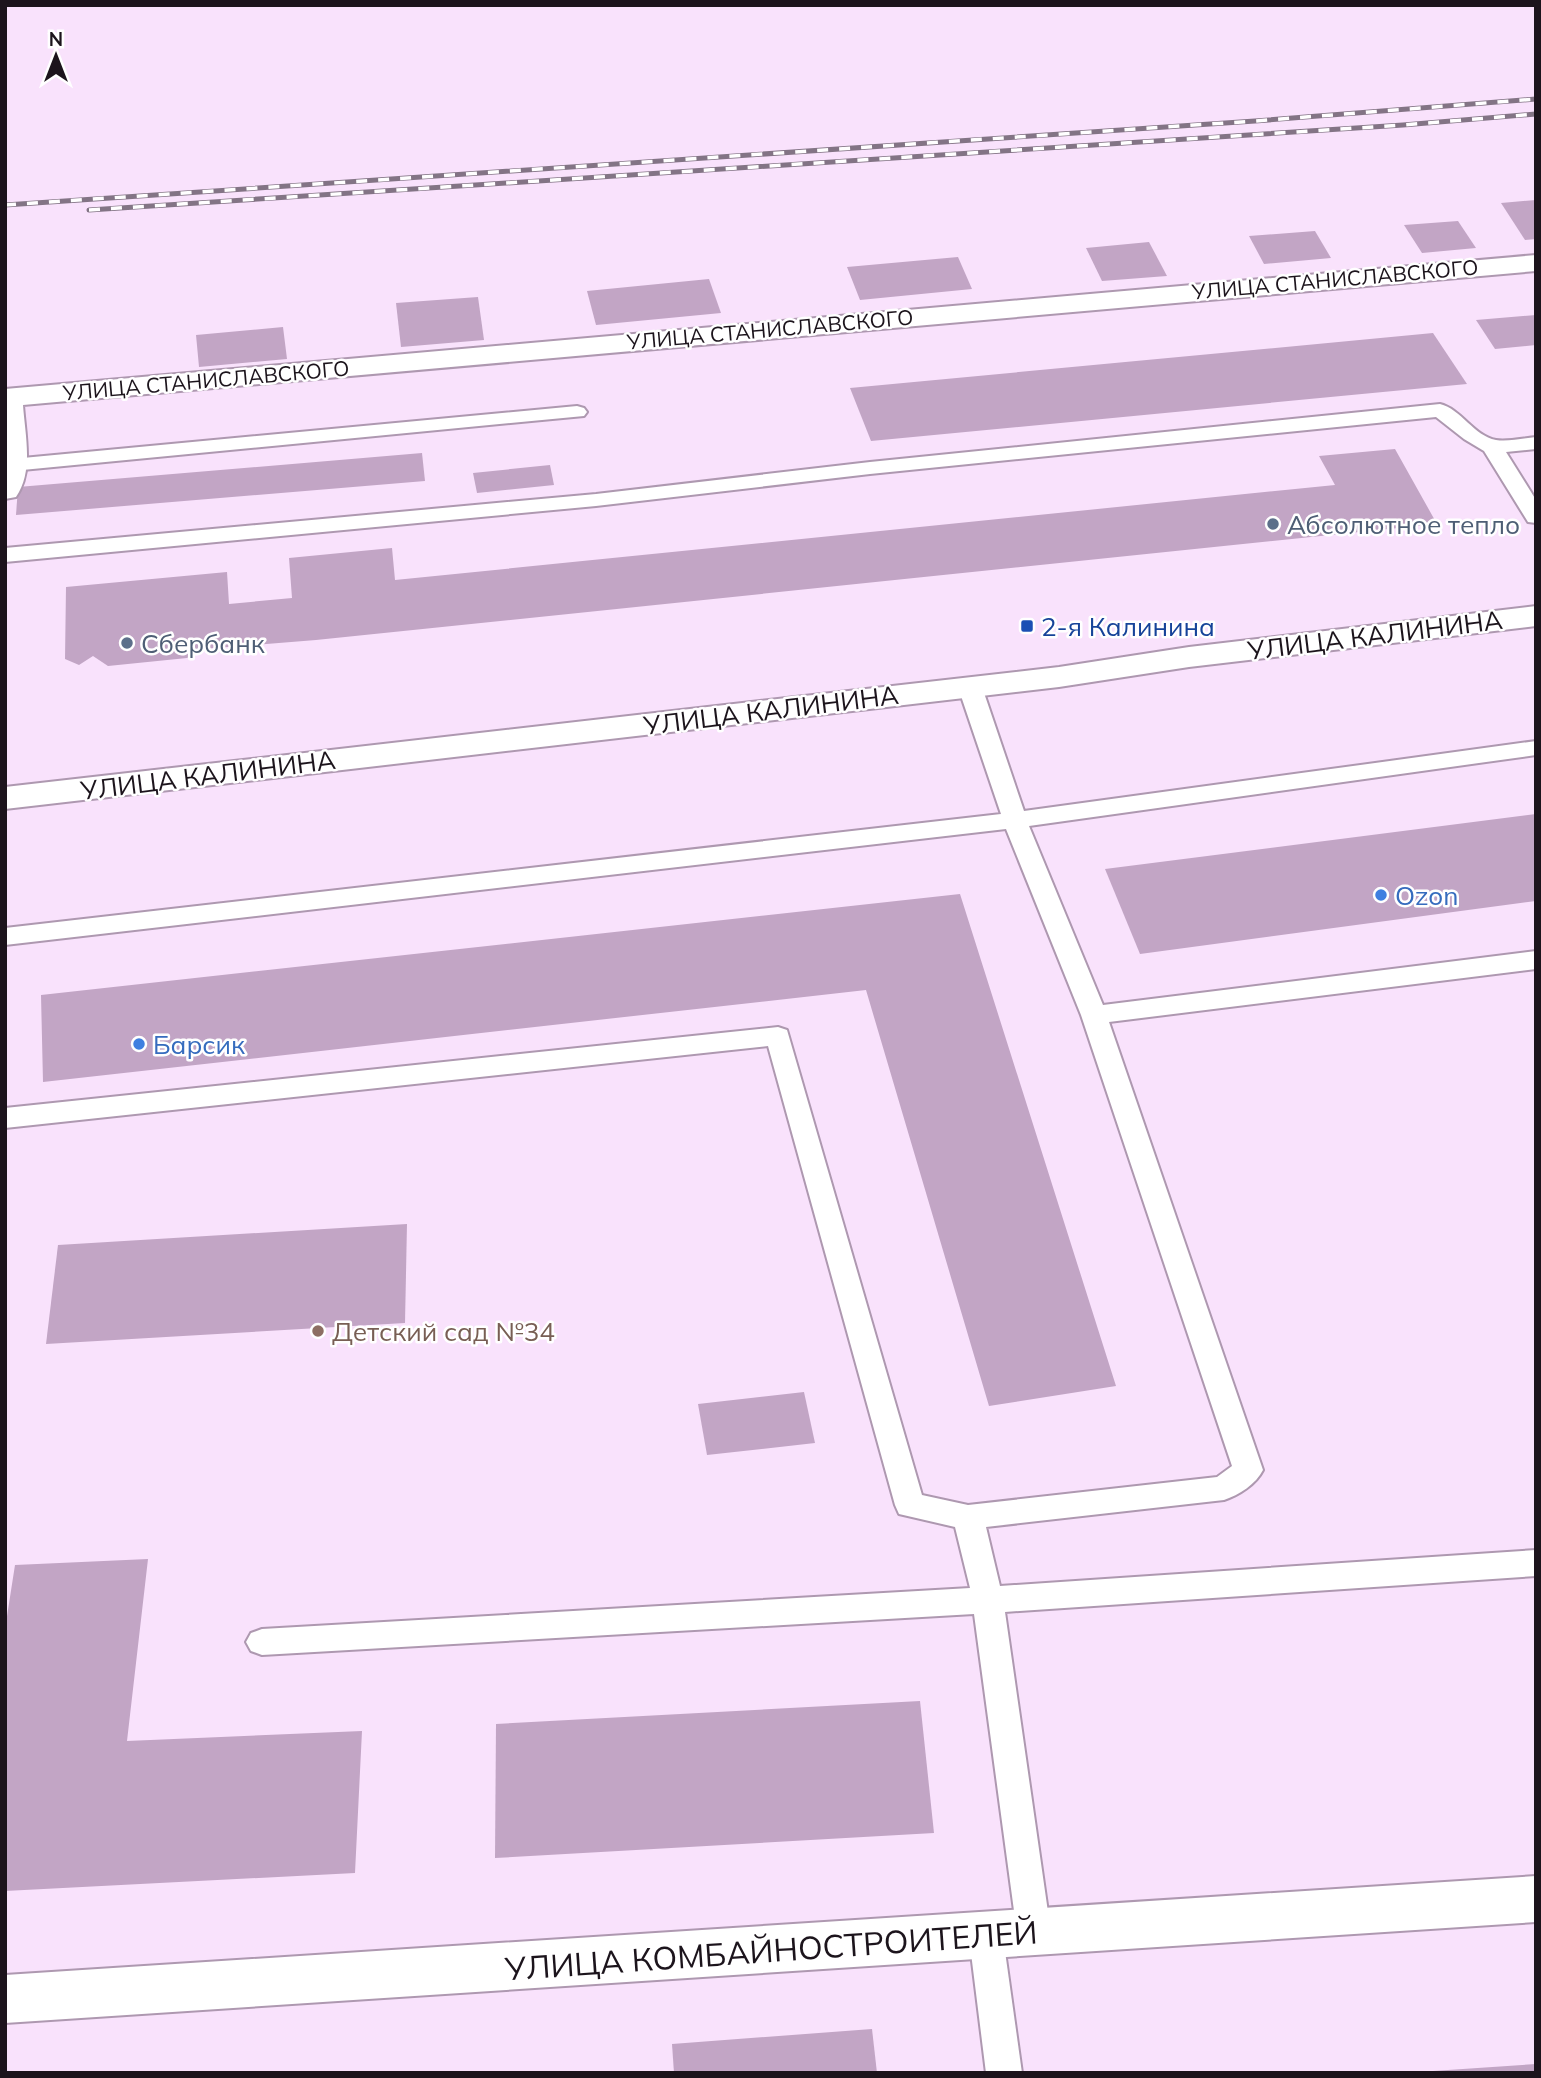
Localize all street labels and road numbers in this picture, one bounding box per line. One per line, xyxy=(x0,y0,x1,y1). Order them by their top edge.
street label: УЛИЦА СТАНИСЛАВСКОГО xyxy=(1190,254,1479,305)
street label: УЛИЦА СТАНИСЛАВСКОГО xyxy=(625,304,914,355)
street label: УЛИЦА СТАНИСЛАВСКОГО xyxy=(61,355,350,406)
street label: УЛИЦА КАЛИНИНА xyxy=(1245,603,1504,667)
street label: УЛИЦА КАЛИНИНА xyxy=(641,678,900,742)
street label: УЛИЦА КАЛИНИНА xyxy=(78,743,337,807)
street label: УЛИЦА КОМБАЙНОСТРОИТЕЛЕЙ xyxy=(502,1911,1039,1989)

